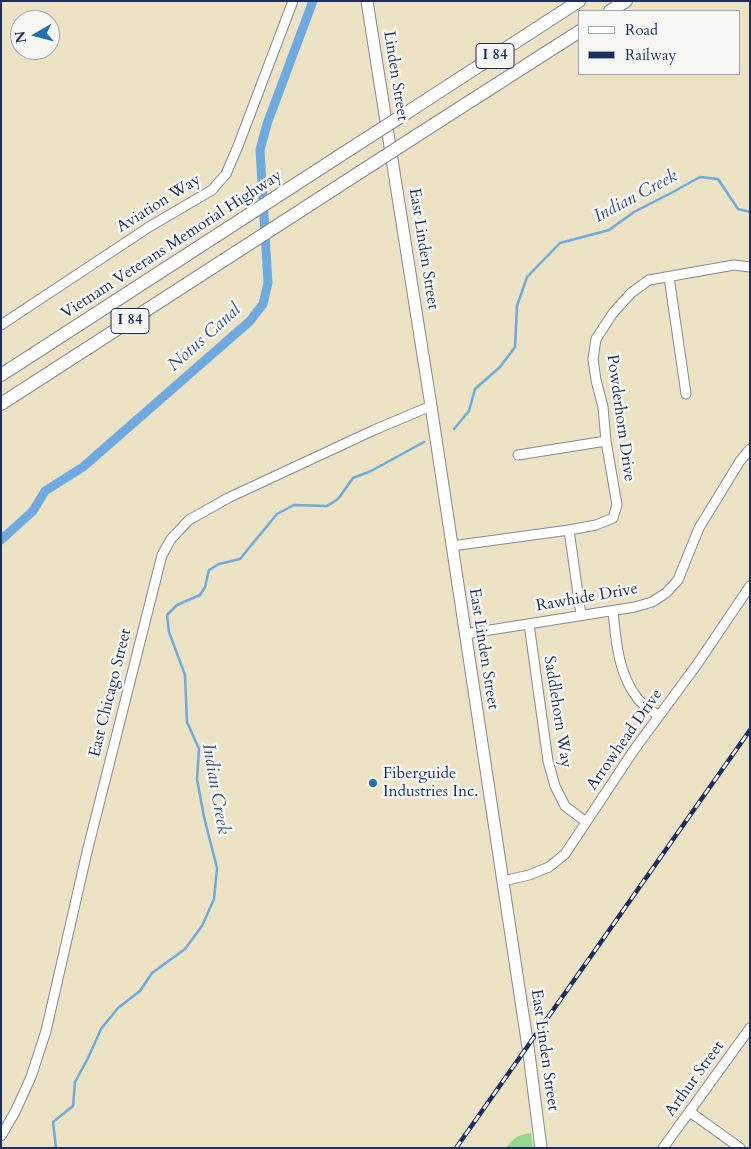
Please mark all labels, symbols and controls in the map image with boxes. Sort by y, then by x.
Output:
north arrow [10,10,60,60]
legend [578,10,741,75]
text: Road [625,20,658,40]
text: N [10,30,31,44]
street label: Linden Street [378,30,412,122]
road number: I 84 [476,44,514,68]
text: Railway [625,45,676,65]
street label: Vietnam Veterans Memorial Highway [58,166,286,324]
water label: Indian Creek [590,166,682,228]
street label: Aviation Way [113,171,205,237]
street label: East Linden Street [404,187,442,311]
water label: Notus Canal [164,300,246,376]
road number: I 84 [111,308,149,334]
street label: Powderhorn Drive [602,353,638,483]
street label: Rawhide Drive [535,580,639,616]
street label: East Linden Street [464,587,502,711]
street label: East Chicago Street [86,627,136,759]
street label: Saddlehorn Way [539,655,575,769]
street label: Arrowhead Drive [583,686,667,794]
water label: Indian Creek [196,742,234,836]
place label: Fiberguide Industries Inc. [383,764,478,802]
marker: Fiberguide Industries Inc. [367,777,379,789]
street label: East Linden Street [526,988,562,1112]
street label: Arthur Street [661,1038,729,1120]

